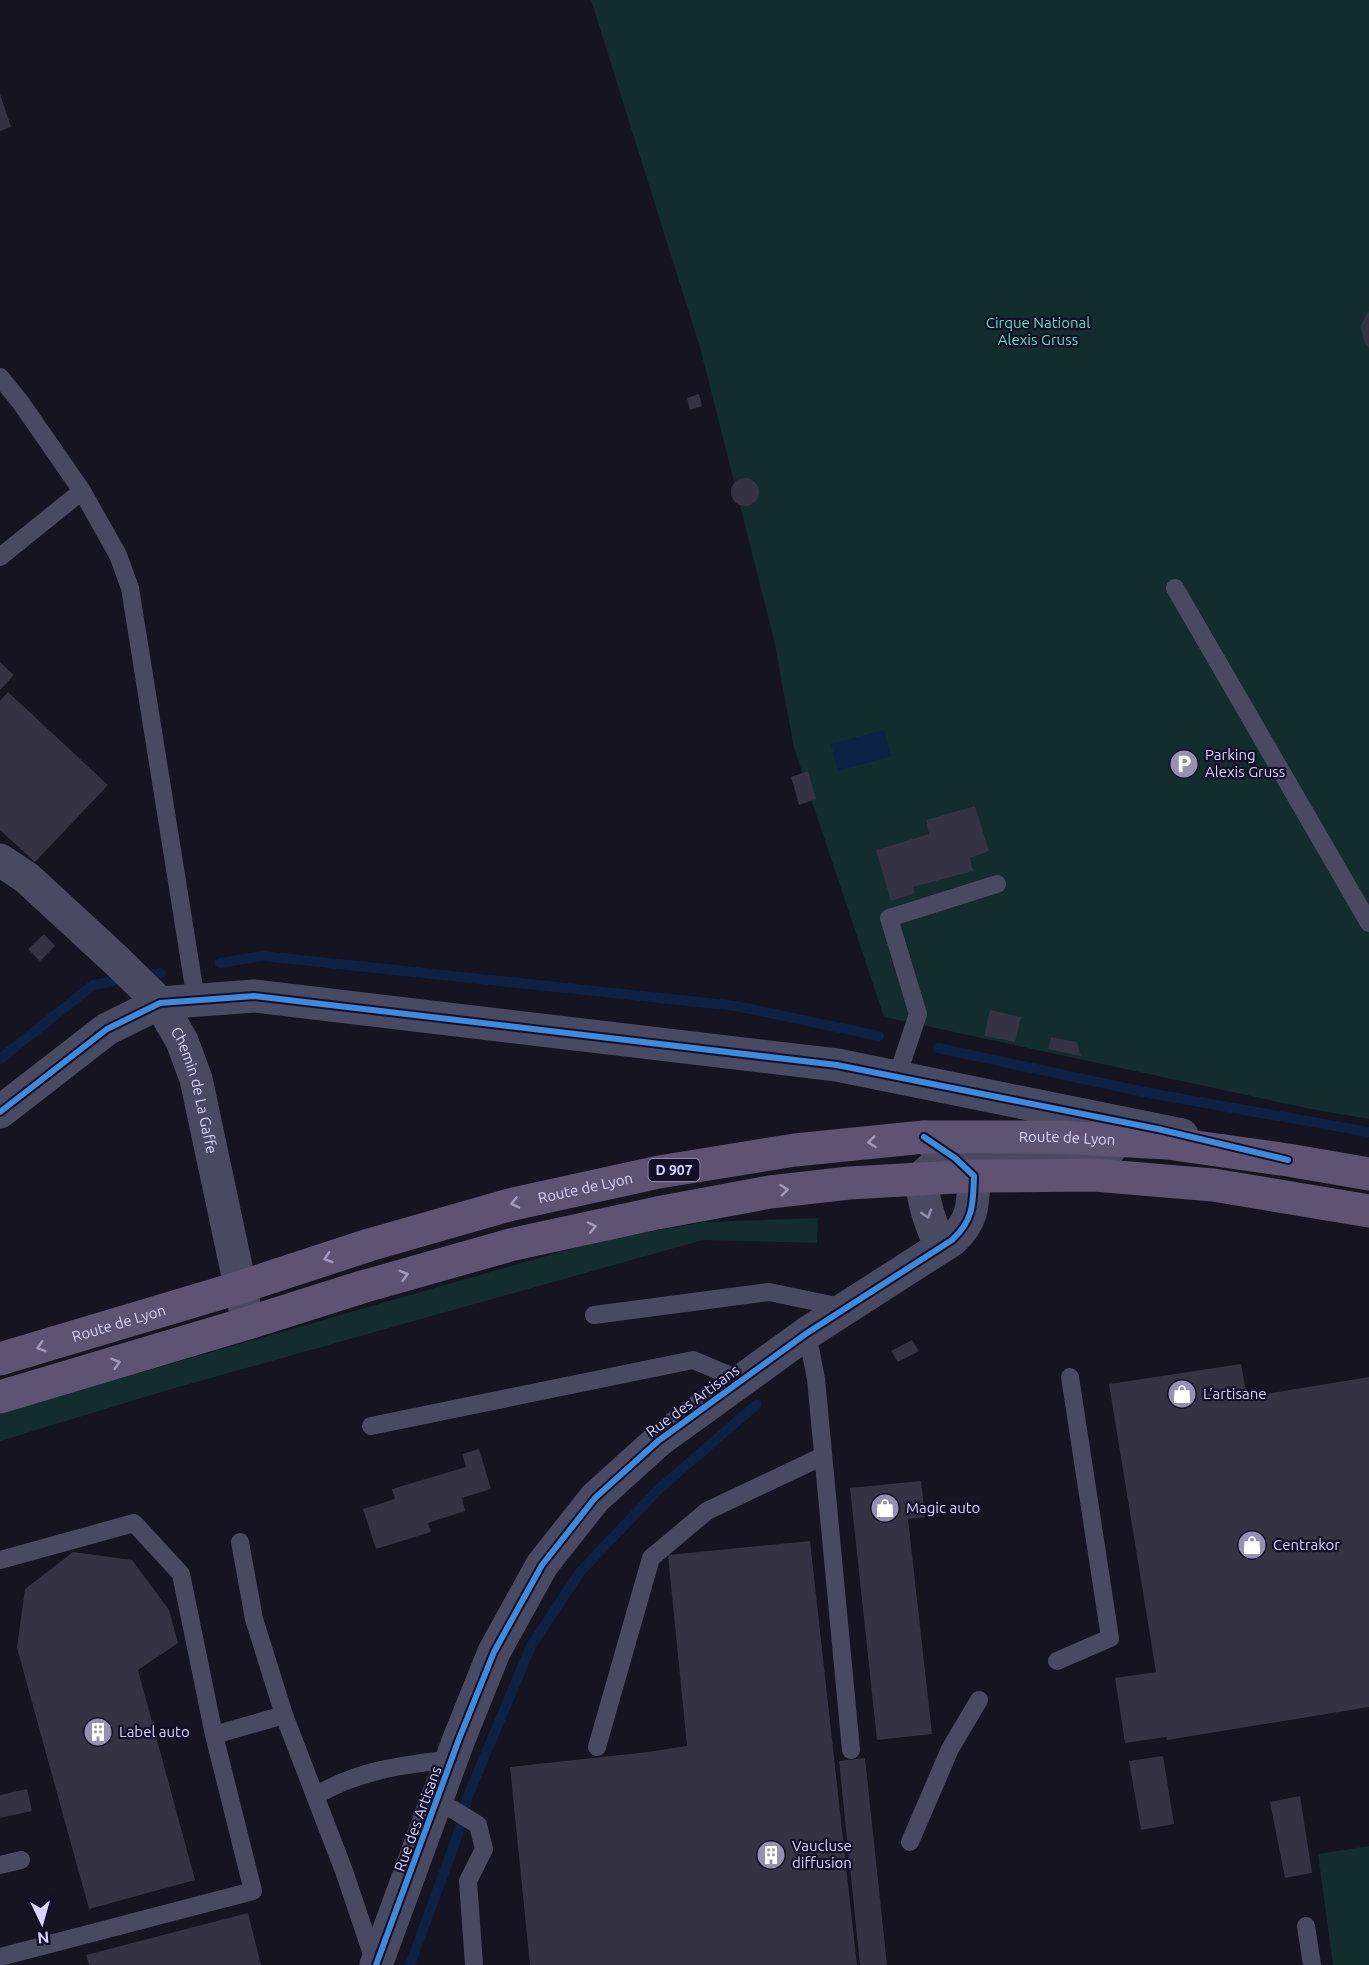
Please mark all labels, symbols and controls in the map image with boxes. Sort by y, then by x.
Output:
park label: Cirque National Alexis Gruss [986,314,1090,348]
place label: Parking Alexis Gruss [1205,746,1285,780]
parking icon: Parking Alexis Gruss [1168,748,1200,780]
street label: Chemin de La Gaffe [168,1024,221,1155]
street label: Route de Lyon [1019,1128,1116,1148]
one-way arrow [868,1135,877,1148]
road number: D 907 [648,1159,700,1181]
street label: Route de Lyon [536,1169,634,1206]
one-way arrow [779,1184,788,1197]
one-way arrow [510,1196,520,1209]
one-way arrow [920,1208,932,1219]
one-way arrow [587,1221,597,1234]
one-way arrow [323,1251,334,1264]
one-way arrow [398,1270,408,1282]
street label: Route de Lyon [70,1301,167,1345]
one-way arrow [36,1340,47,1352]
one-way arrow [111,1358,121,1370]
street label: Rue des Artisans [643,1361,743,1440]
shop icon: L’artisane [1166,1378,1198,1410]
place label: L’artisane [1203,1385,1267,1402]
shop icon: Magic auto [869,1492,901,1524]
place label: Magic auto [906,1499,980,1516]
shop icon: Centrakor [1236,1529,1268,1561]
place label: Centrakor [1273,1536,1340,1553]
building icon: Label auto [82,1716,114,1748]
place label: Label auto [119,1723,190,1740]
street label: Rue des Artisans [391,1764,444,1874]
place label: Vaucluse diffusion [792,1837,852,1871]
building icon: Vaucluse diffusion [755,1839,787,1871]
north arrow [12,1893,72,1953]
text: N [37,1928,50,1947]

